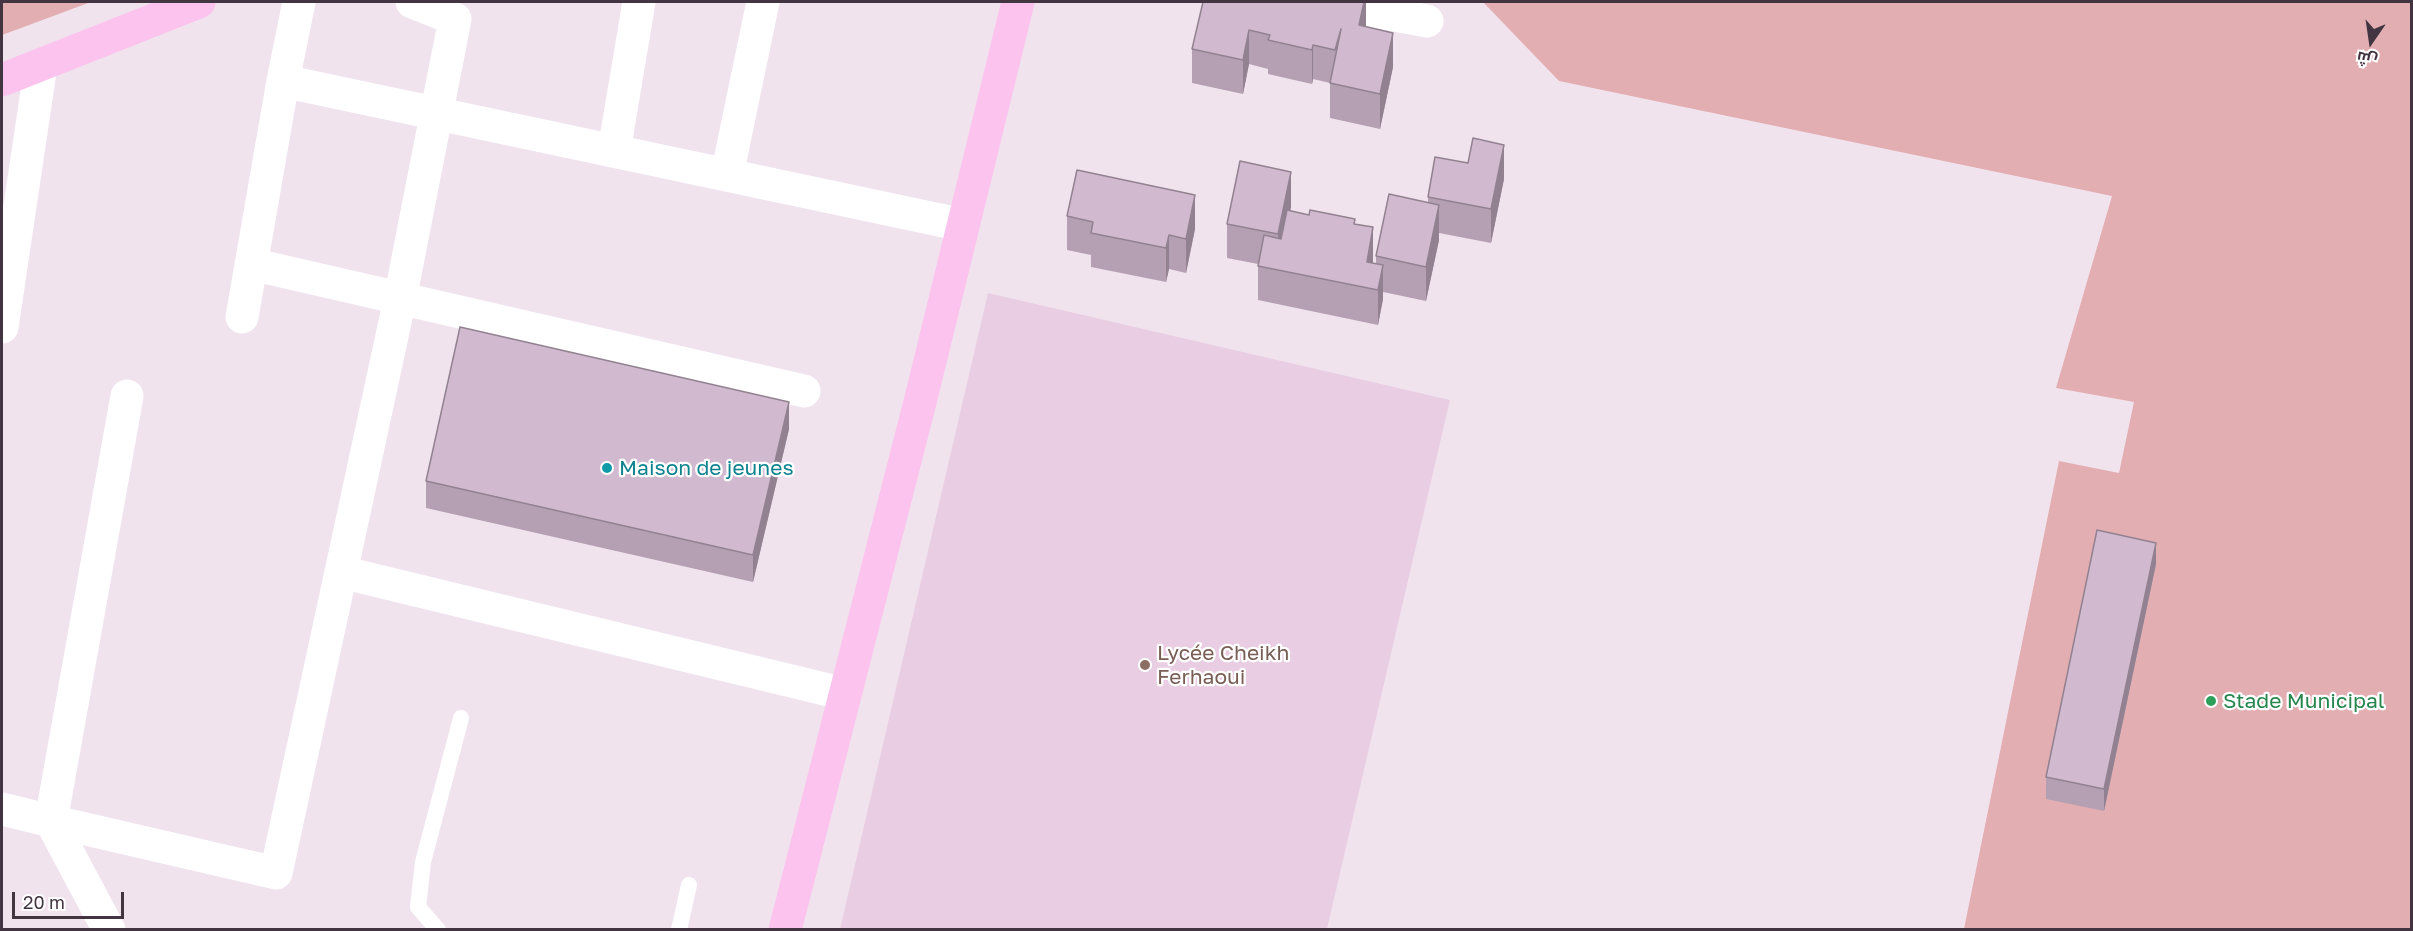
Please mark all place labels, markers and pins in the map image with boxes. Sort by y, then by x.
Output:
place label: Maison de jeunes [619,455,794,481]
marker: Maison de jeunes [600,461,614,475]
place label: Lycée Cheikh Ferhaoui [1157,640,1289,690]
marker: Lycée Cheikh Ferhaoui [1138,658,1152,672]
place label: Stade Municipal [2223,688,2385,714]
marker: Stade Municipal [2204,694,2218,708]

